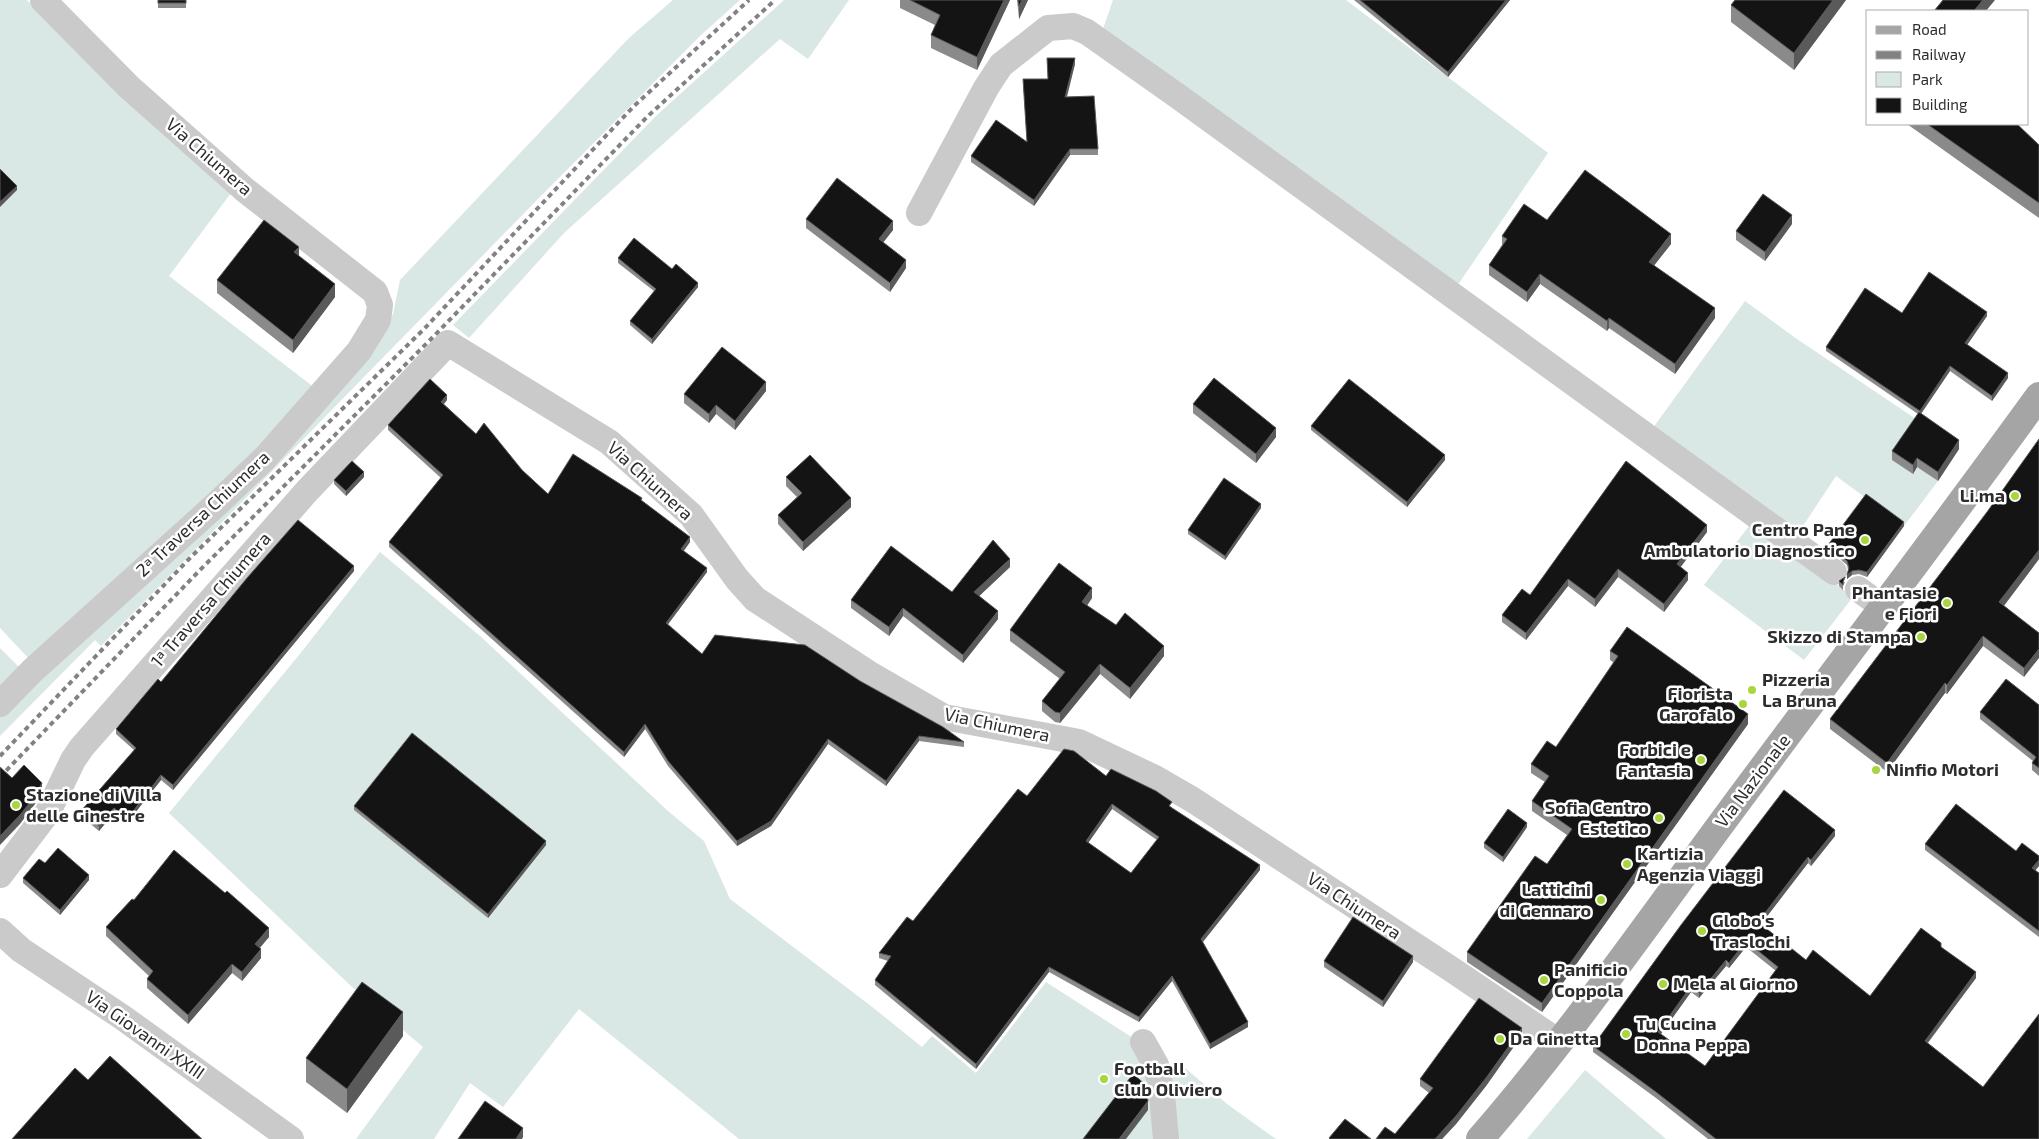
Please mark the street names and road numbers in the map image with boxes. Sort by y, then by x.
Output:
street label: Via Chiumera [162,113,257,200]
street label: Via Chiumera [603,436,698,524]
street label: 2ª Traversa Chiumera [131,446,274,581]
street label: 1ª Traversa Chiumera [146,527,275,671]
street label: Via Chiumera [942,702,1052,746]
street label: Via Nazionale [1710,729,1794,831]
street label: Via Chiumera [1304,867,1406,944]
street label: Via Giovanni XXIII [82,985,209,1083]

